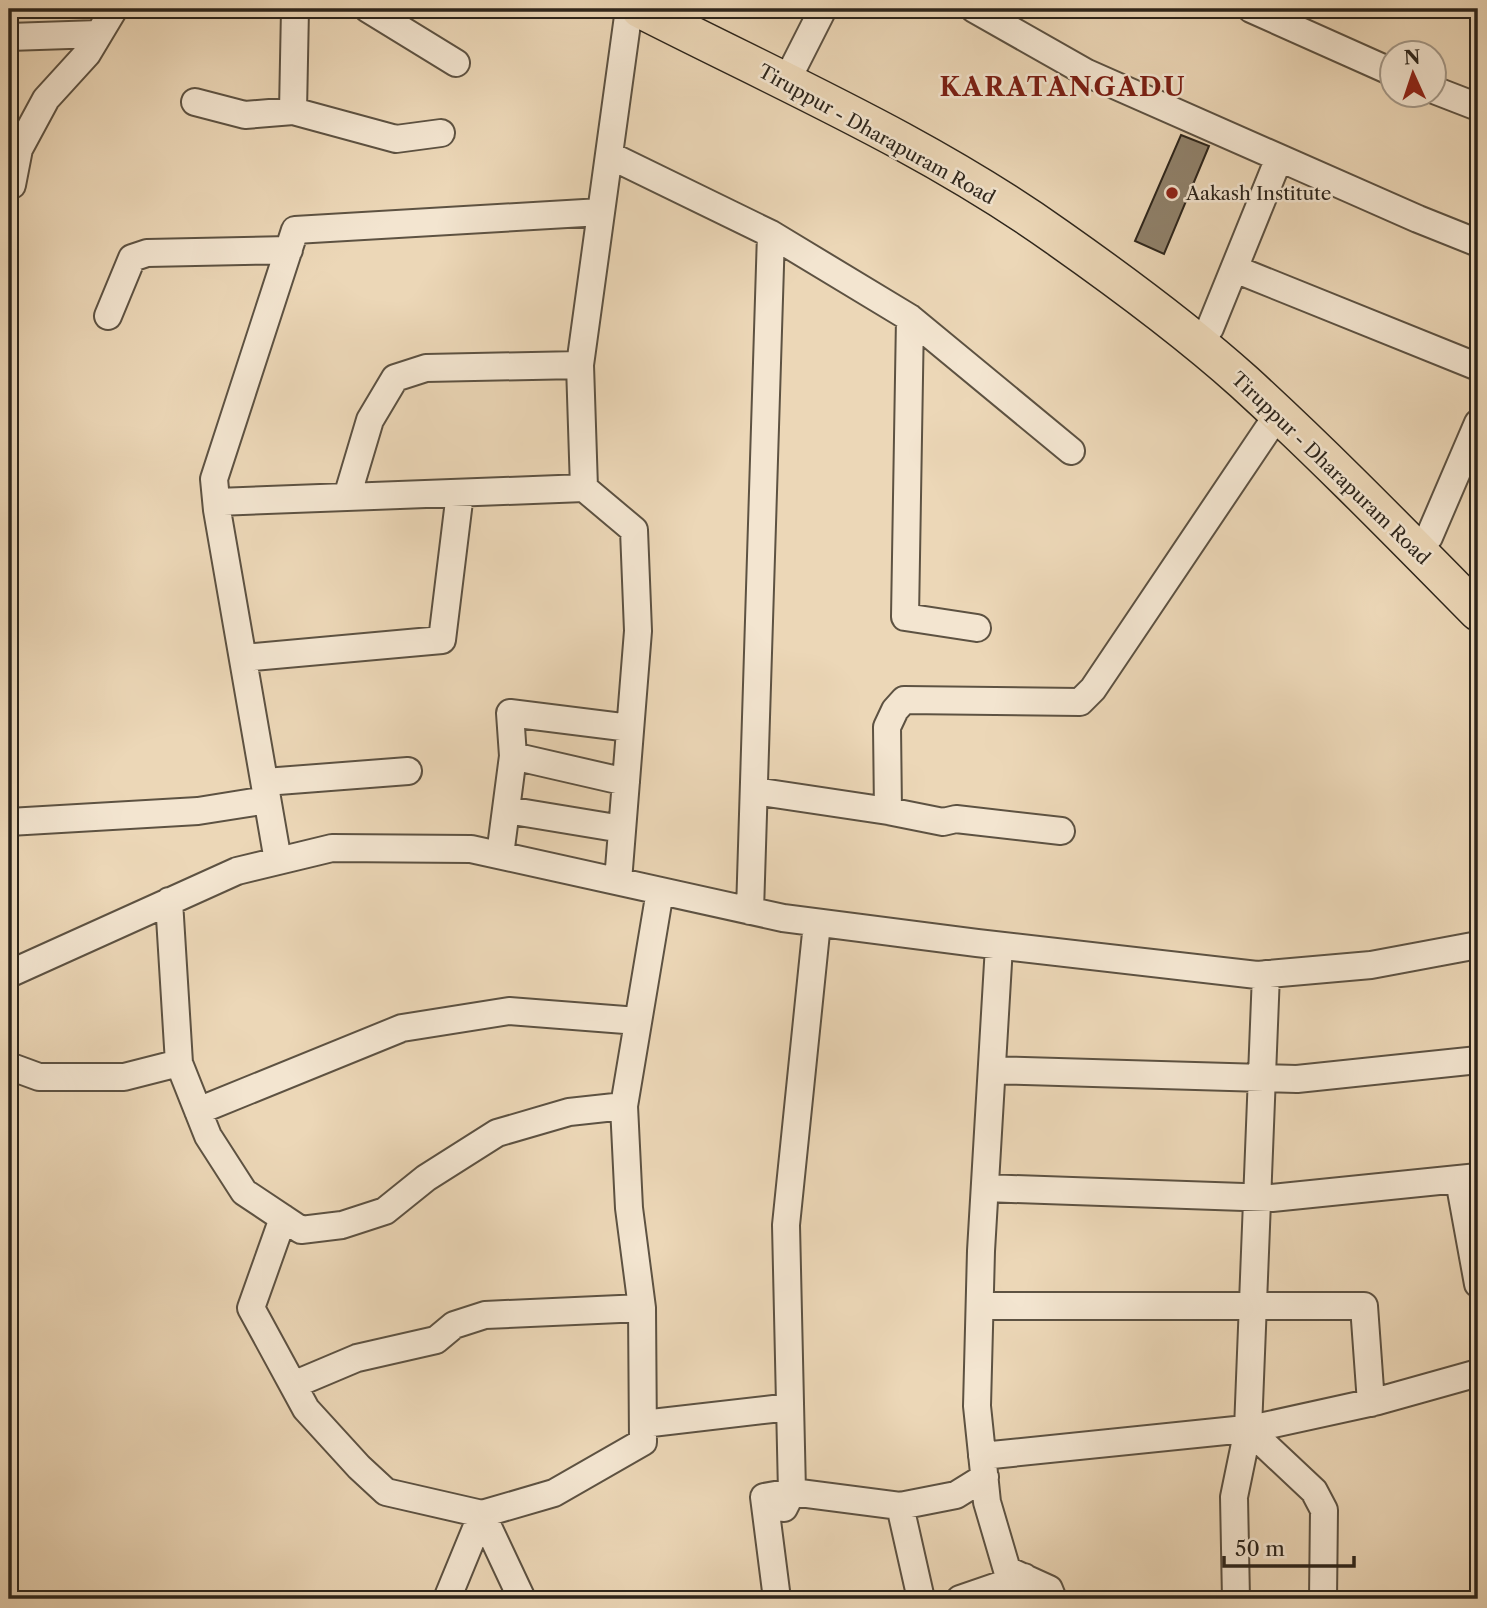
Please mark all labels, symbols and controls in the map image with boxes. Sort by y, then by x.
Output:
north arrow [1378,38,1448,108]
text: N [1403,46,1421,69]
street label: Tiruppur - Dharapuram Road [754,60,1000,209]
district label: KARATANGADU [939,71,1187,103]
place label: Aakash Institute [1185,182,1331,205]
marker: Aakash Institute [1164,185,1180,201]
street label: Tiruppur - Dharapuram Road [1227,367,1435,570]
scale bar [1224,1524,1354,1568]
text: 50 m [1235,1536,1285,1561]

